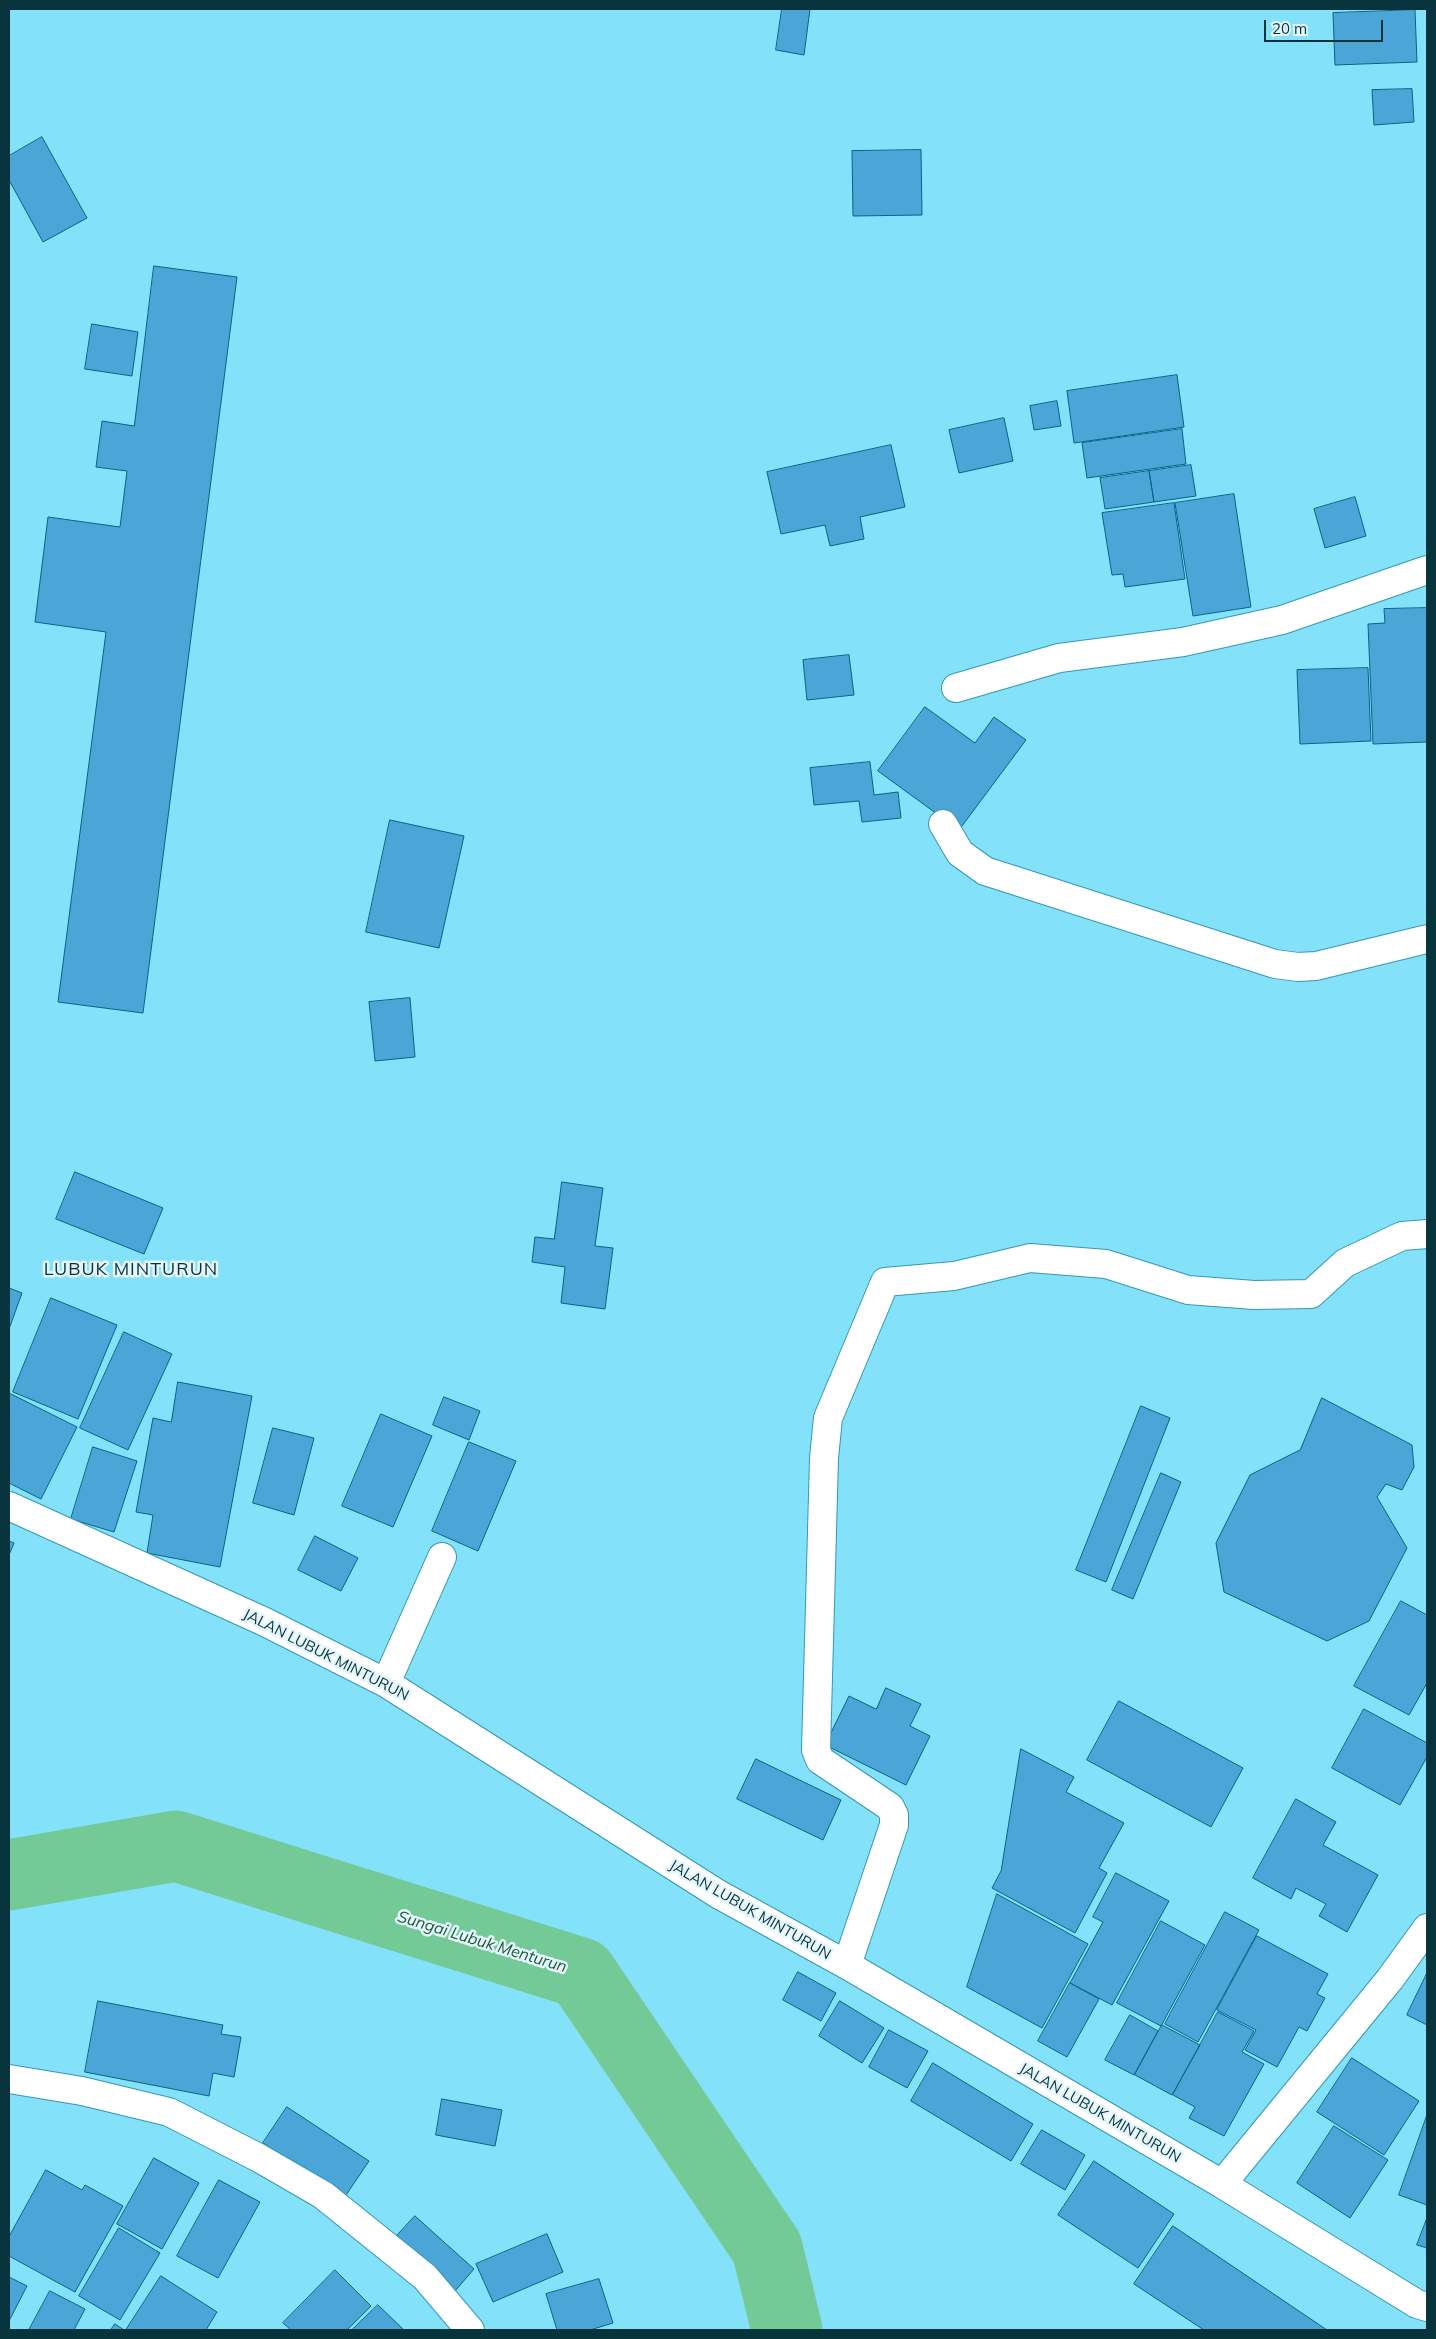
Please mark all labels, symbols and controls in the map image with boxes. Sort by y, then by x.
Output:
scale bar [1266,10,1385,42]
text: 20 m [1272,19,1307,38]
district label: LUBUK MINTURUN [42,1259,220,1281]
street label: JALAN LUBUK MINTURUN [240,1605,412,1705]
street label: JALAN LUBUK MINTURUN [666,1856,834,1964]
water label: Sungai Lubuk Menturun [395,1907,569,1977]
street label: JALAN LUBUK MINTURUN [1016,2059,1184,2167]

